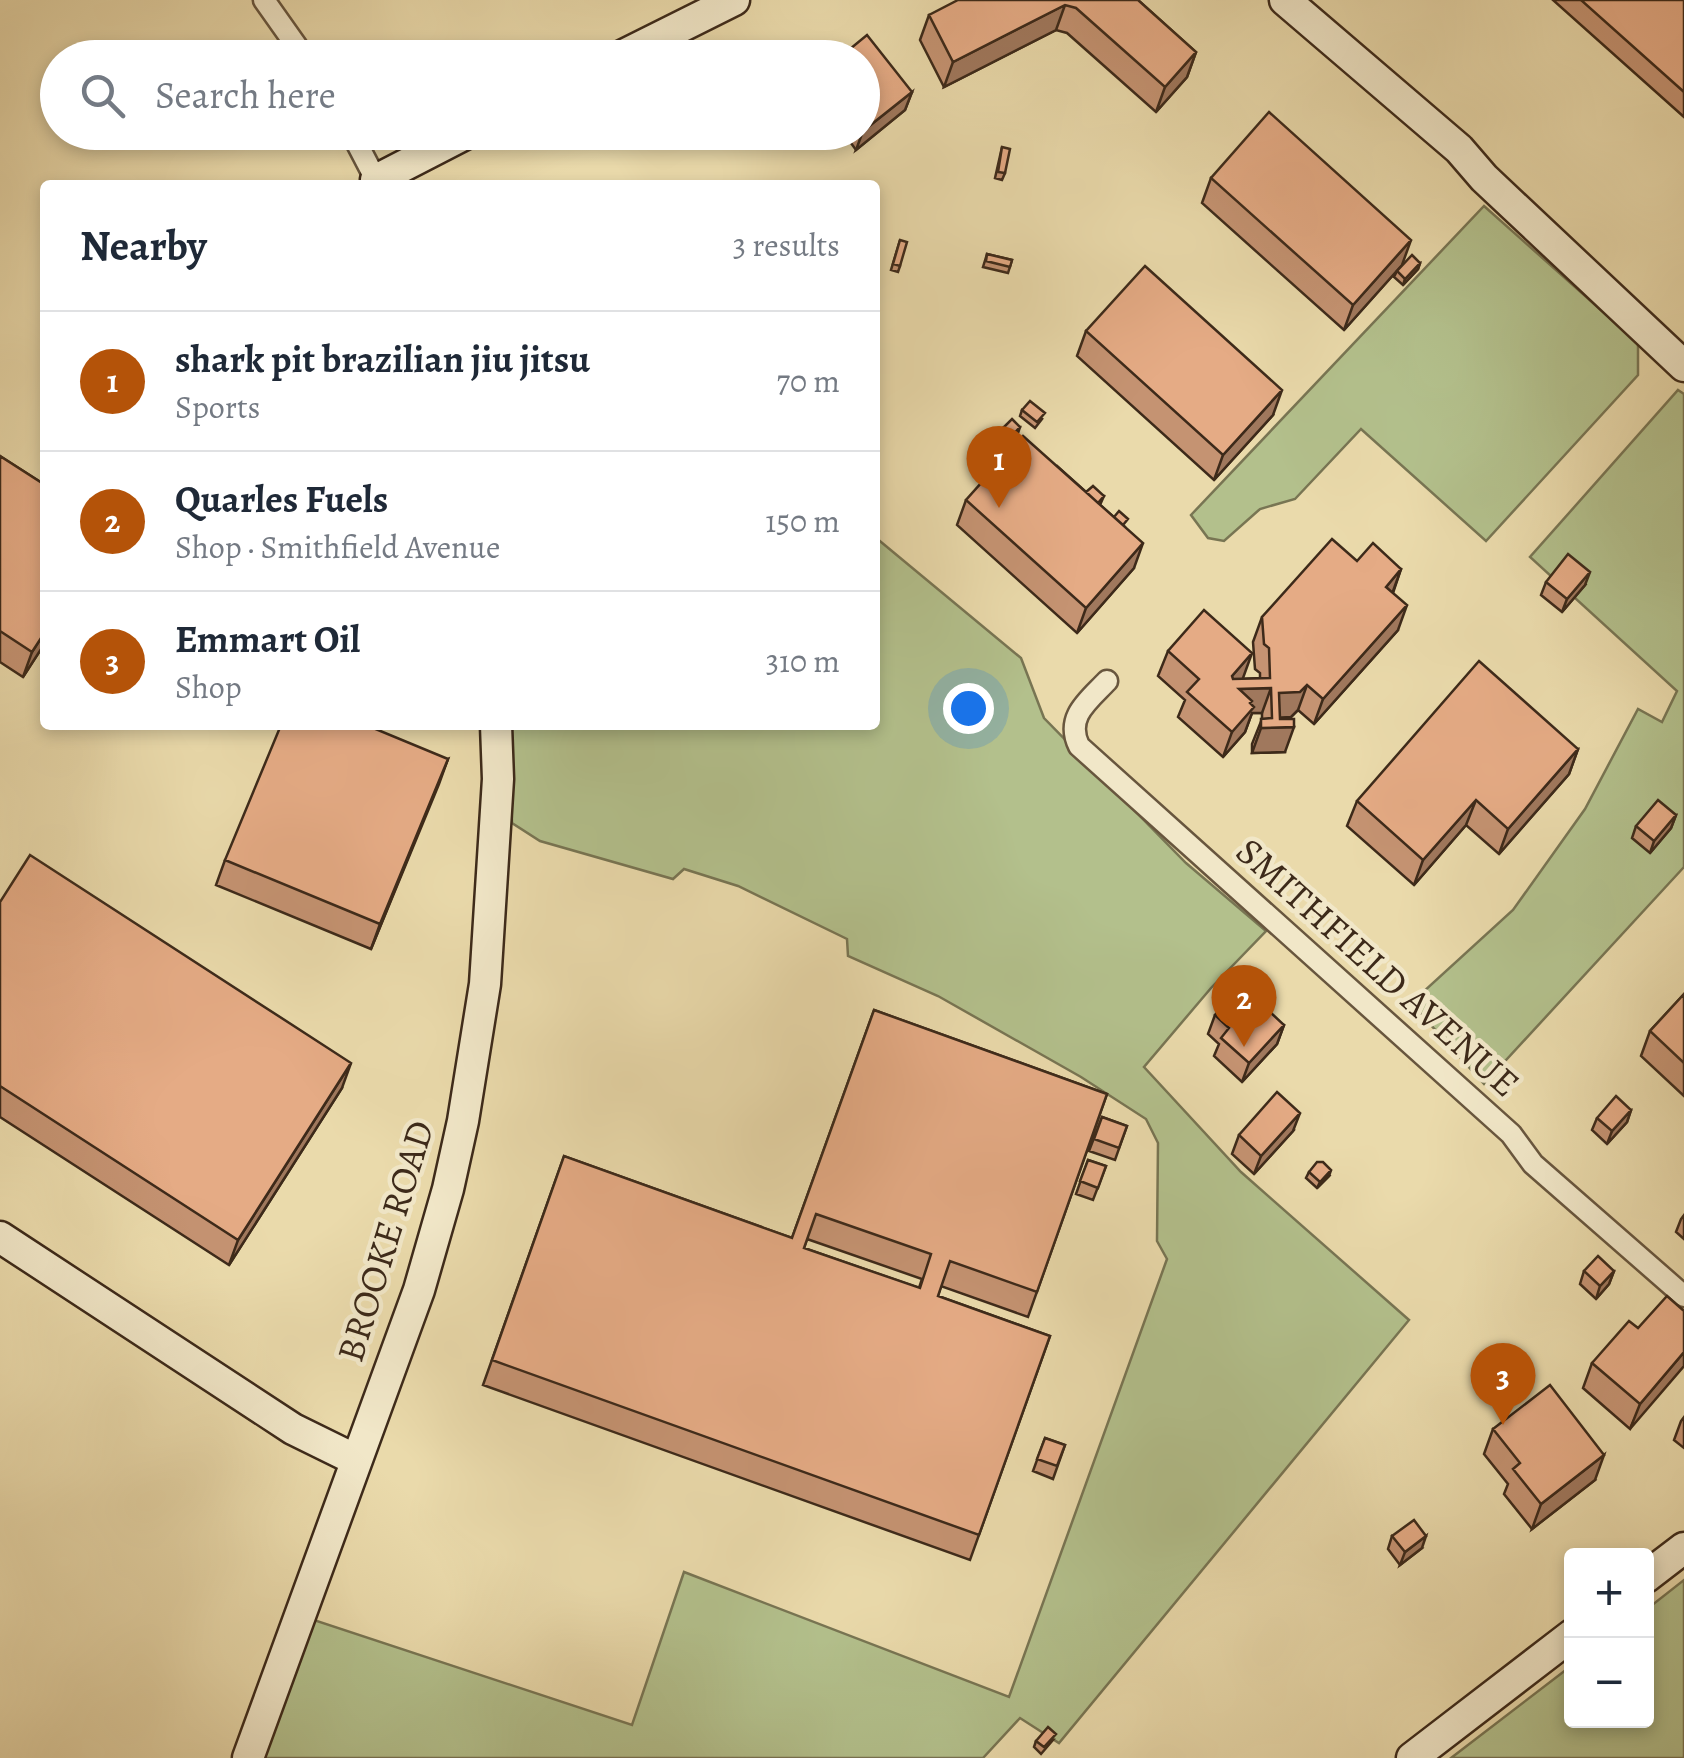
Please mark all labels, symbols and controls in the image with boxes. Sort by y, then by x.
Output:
search box [40,40,880,150]
icon: search [75,68,130,123]
text: Search here [155,69,336,121]
text: Nearby [80,217,207,274]
text: 3 results [733,223,840,267]
text: shark pit brazilian jiu jitsu [175,333,590,385]
text: 1 [107,359,118,403]
text: 70 m [777,359,840,403]
text: Sports [175,385,260,429]
pin: 1 [966,426,1032,508]
text: Quarles Fuels [175,473,388,525]
text: 2 [105,499,120,543]
text: 150 m [765,499,840,543]
text: Shop · Smithfield Avenue [175,525,500,569]
text: Emmart Oil [175,613,360,665]
text: 3 [106,639,119,683]
text: 310 m [766,639,840,683]
text: Shop [175,665,242,709]
your location [943,683,994,734]
street label: SMITHFIELD AVENUE [1225,826,1531,1108]
pin: 2 [1212,964,1276,1047]
street label: BROOKE ROAD [324,1114,446,1368]
pin: 3 [1470,1342,1536,1425]
map controls [1564,1548,1654,1728]
button: + [1564,1548,1654,1638]
button: − [1564,1638,1654,1728]

